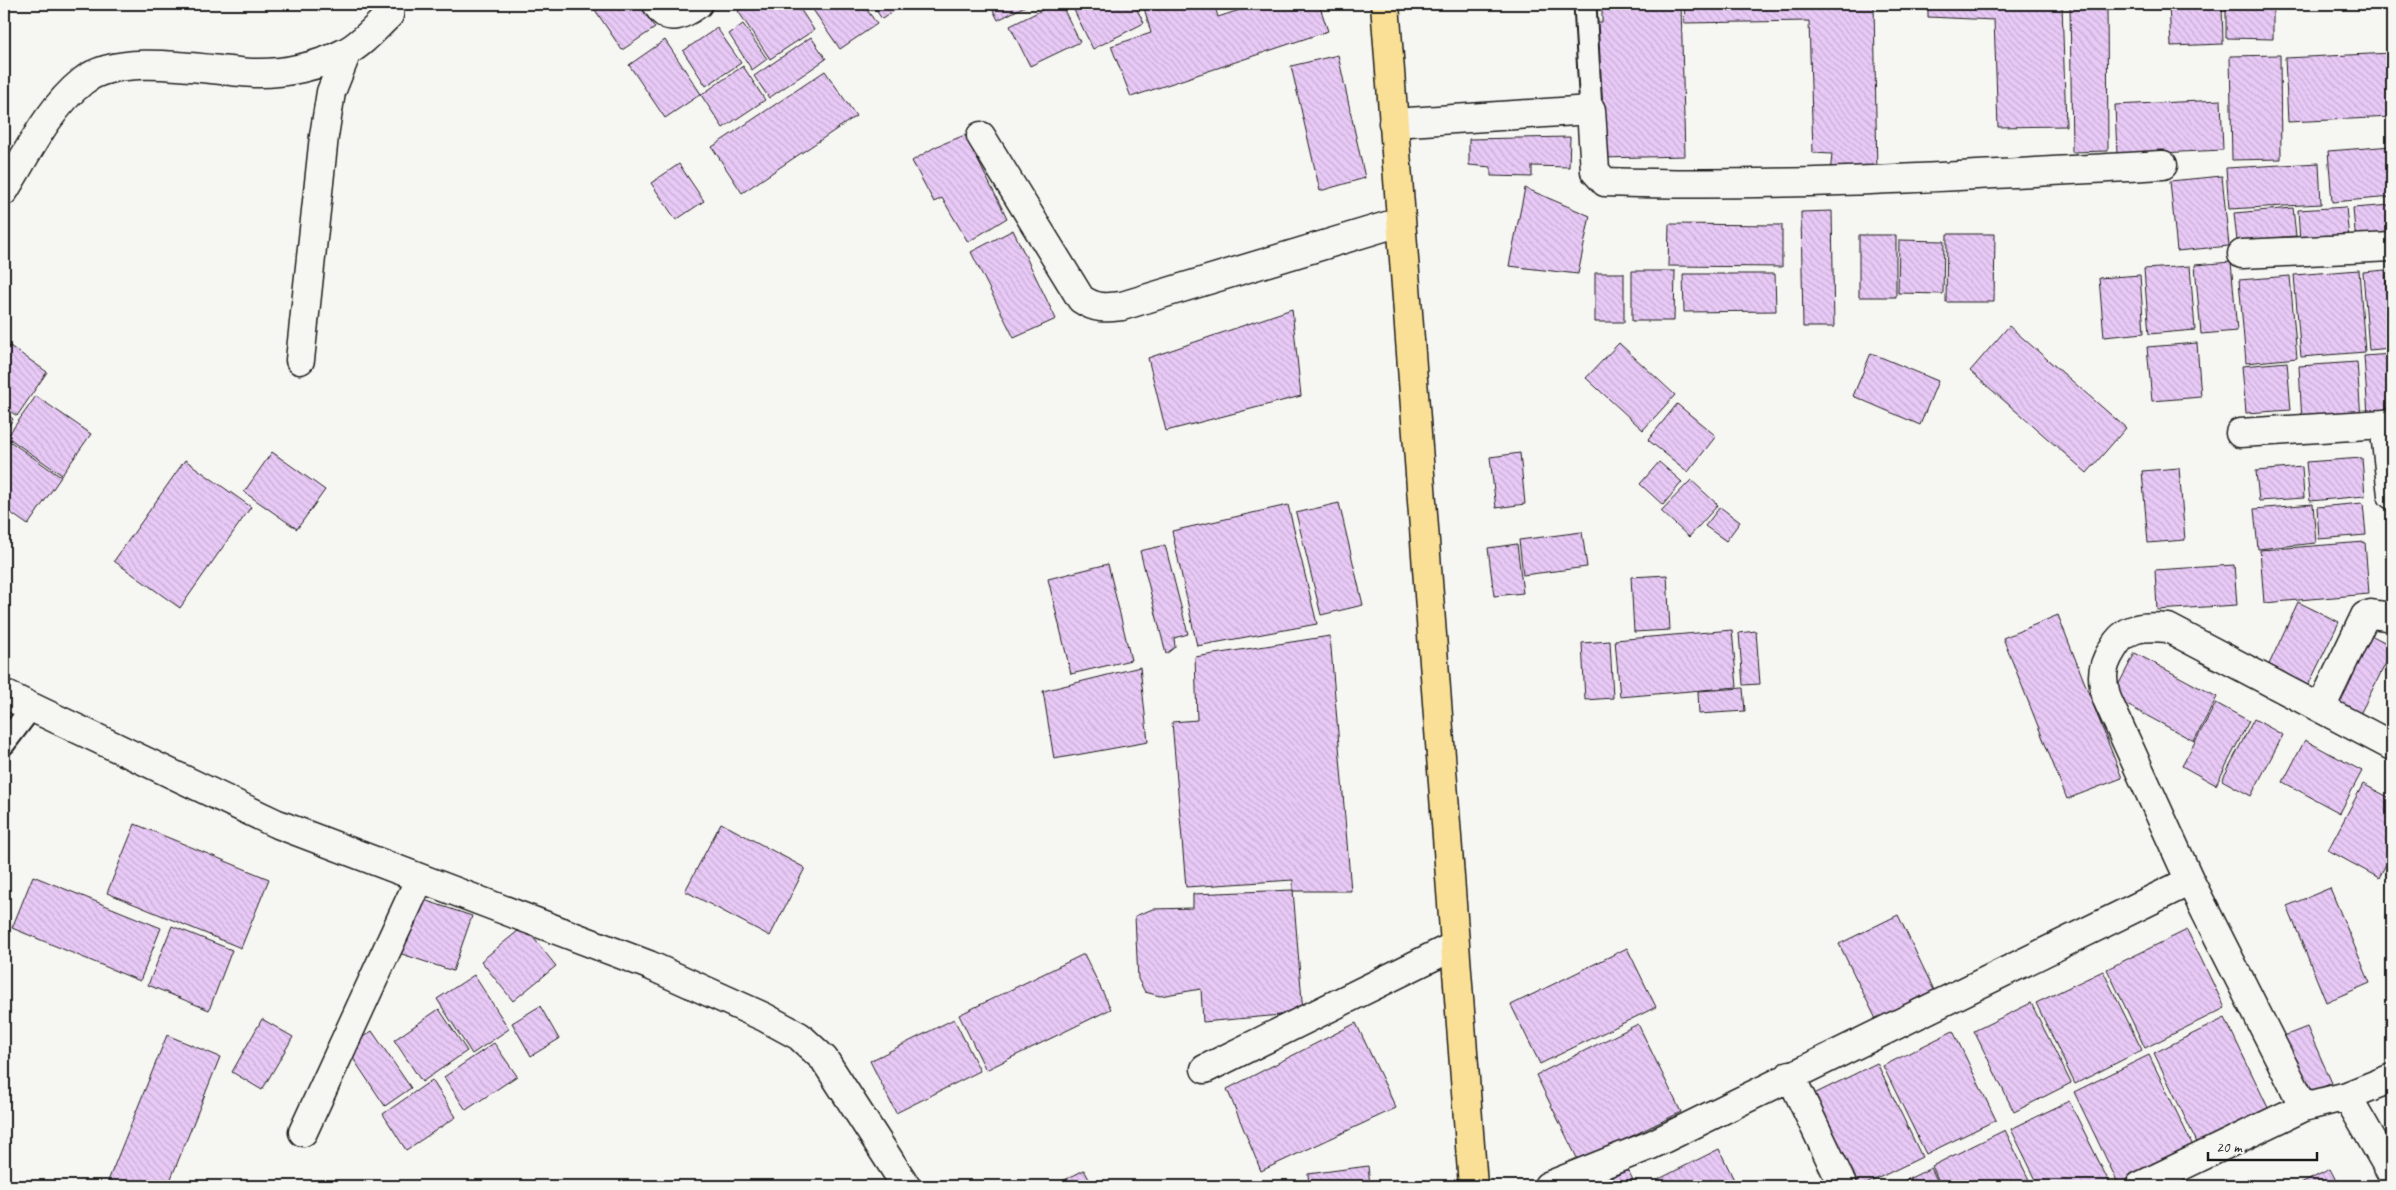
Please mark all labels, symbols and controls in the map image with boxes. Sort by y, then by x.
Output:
scale bar [2208,1130,2317,1162]
text: 20 m [2216,1138,2243,1157]

